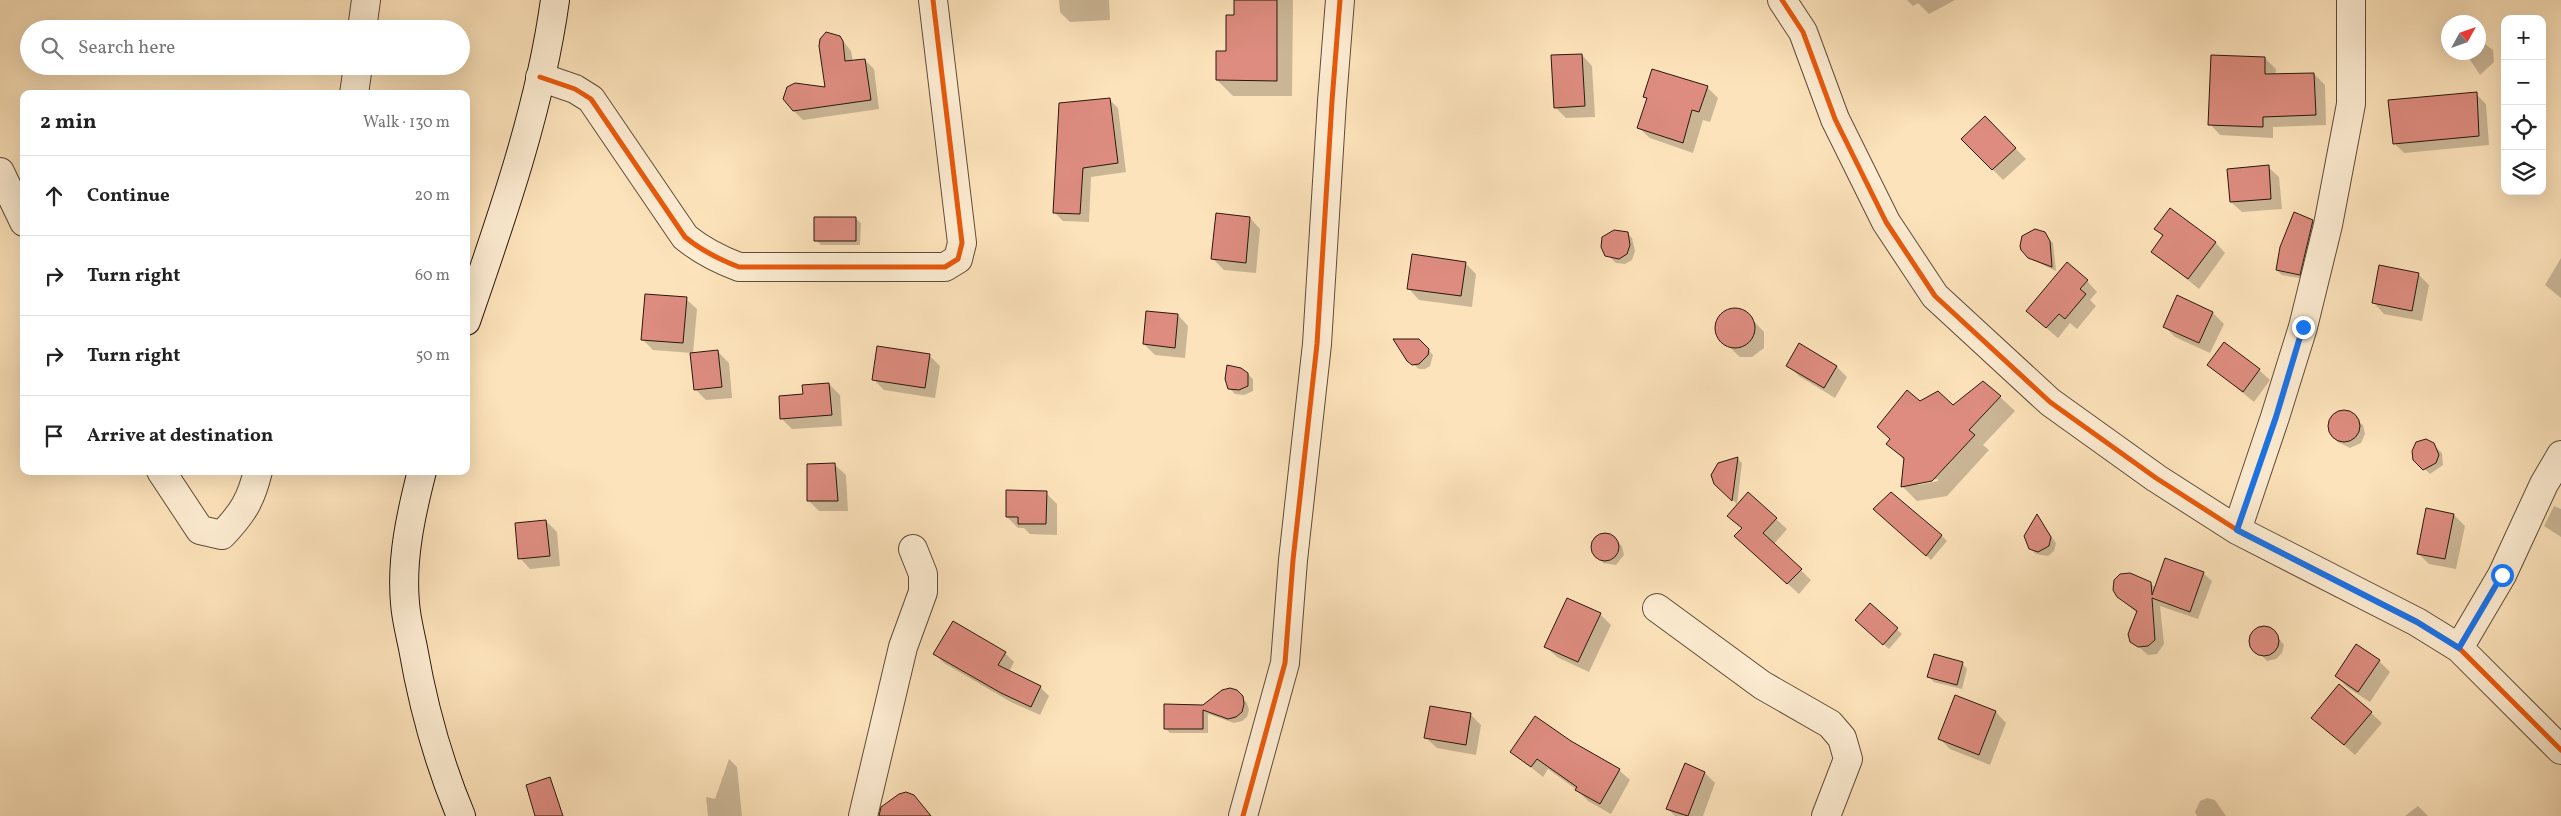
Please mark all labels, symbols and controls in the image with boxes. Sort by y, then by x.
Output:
north arrow [2441,15,2486,60]
map controls [2501,15,2546,195]
button: + [2501,15,2546,60]
search box [20,20,470,75]
icon: search [38,34,66,62]
text: Search here [78,35,175,61]
button: − [2501,60,2546,105]
button: locate [2501,105,2546,150]
text: 2 min [40,108,97,137]
text: Walk · 130 m [363,112,450,134]
button: layers [2501,150,2546,195]
icon: ahead [40,182,68,210]
text: Continue [87,183,170,209]
text: 20 m [415,185,450,207]
icon: right [40,262,68,290]
text: Turn right [87,263,180,289]
text: 60 m [415,265,450,287]
route end [2292,316,2315,339]
icon: right [40,342,68,370]
text: Turn right [87,343,180,369]
text: 50 m [416,345,450,367]
icon: arrive [40,422,68,450]
text: Arrive at destination [87,423,273,449]
route start [2491,564,2514,587]

